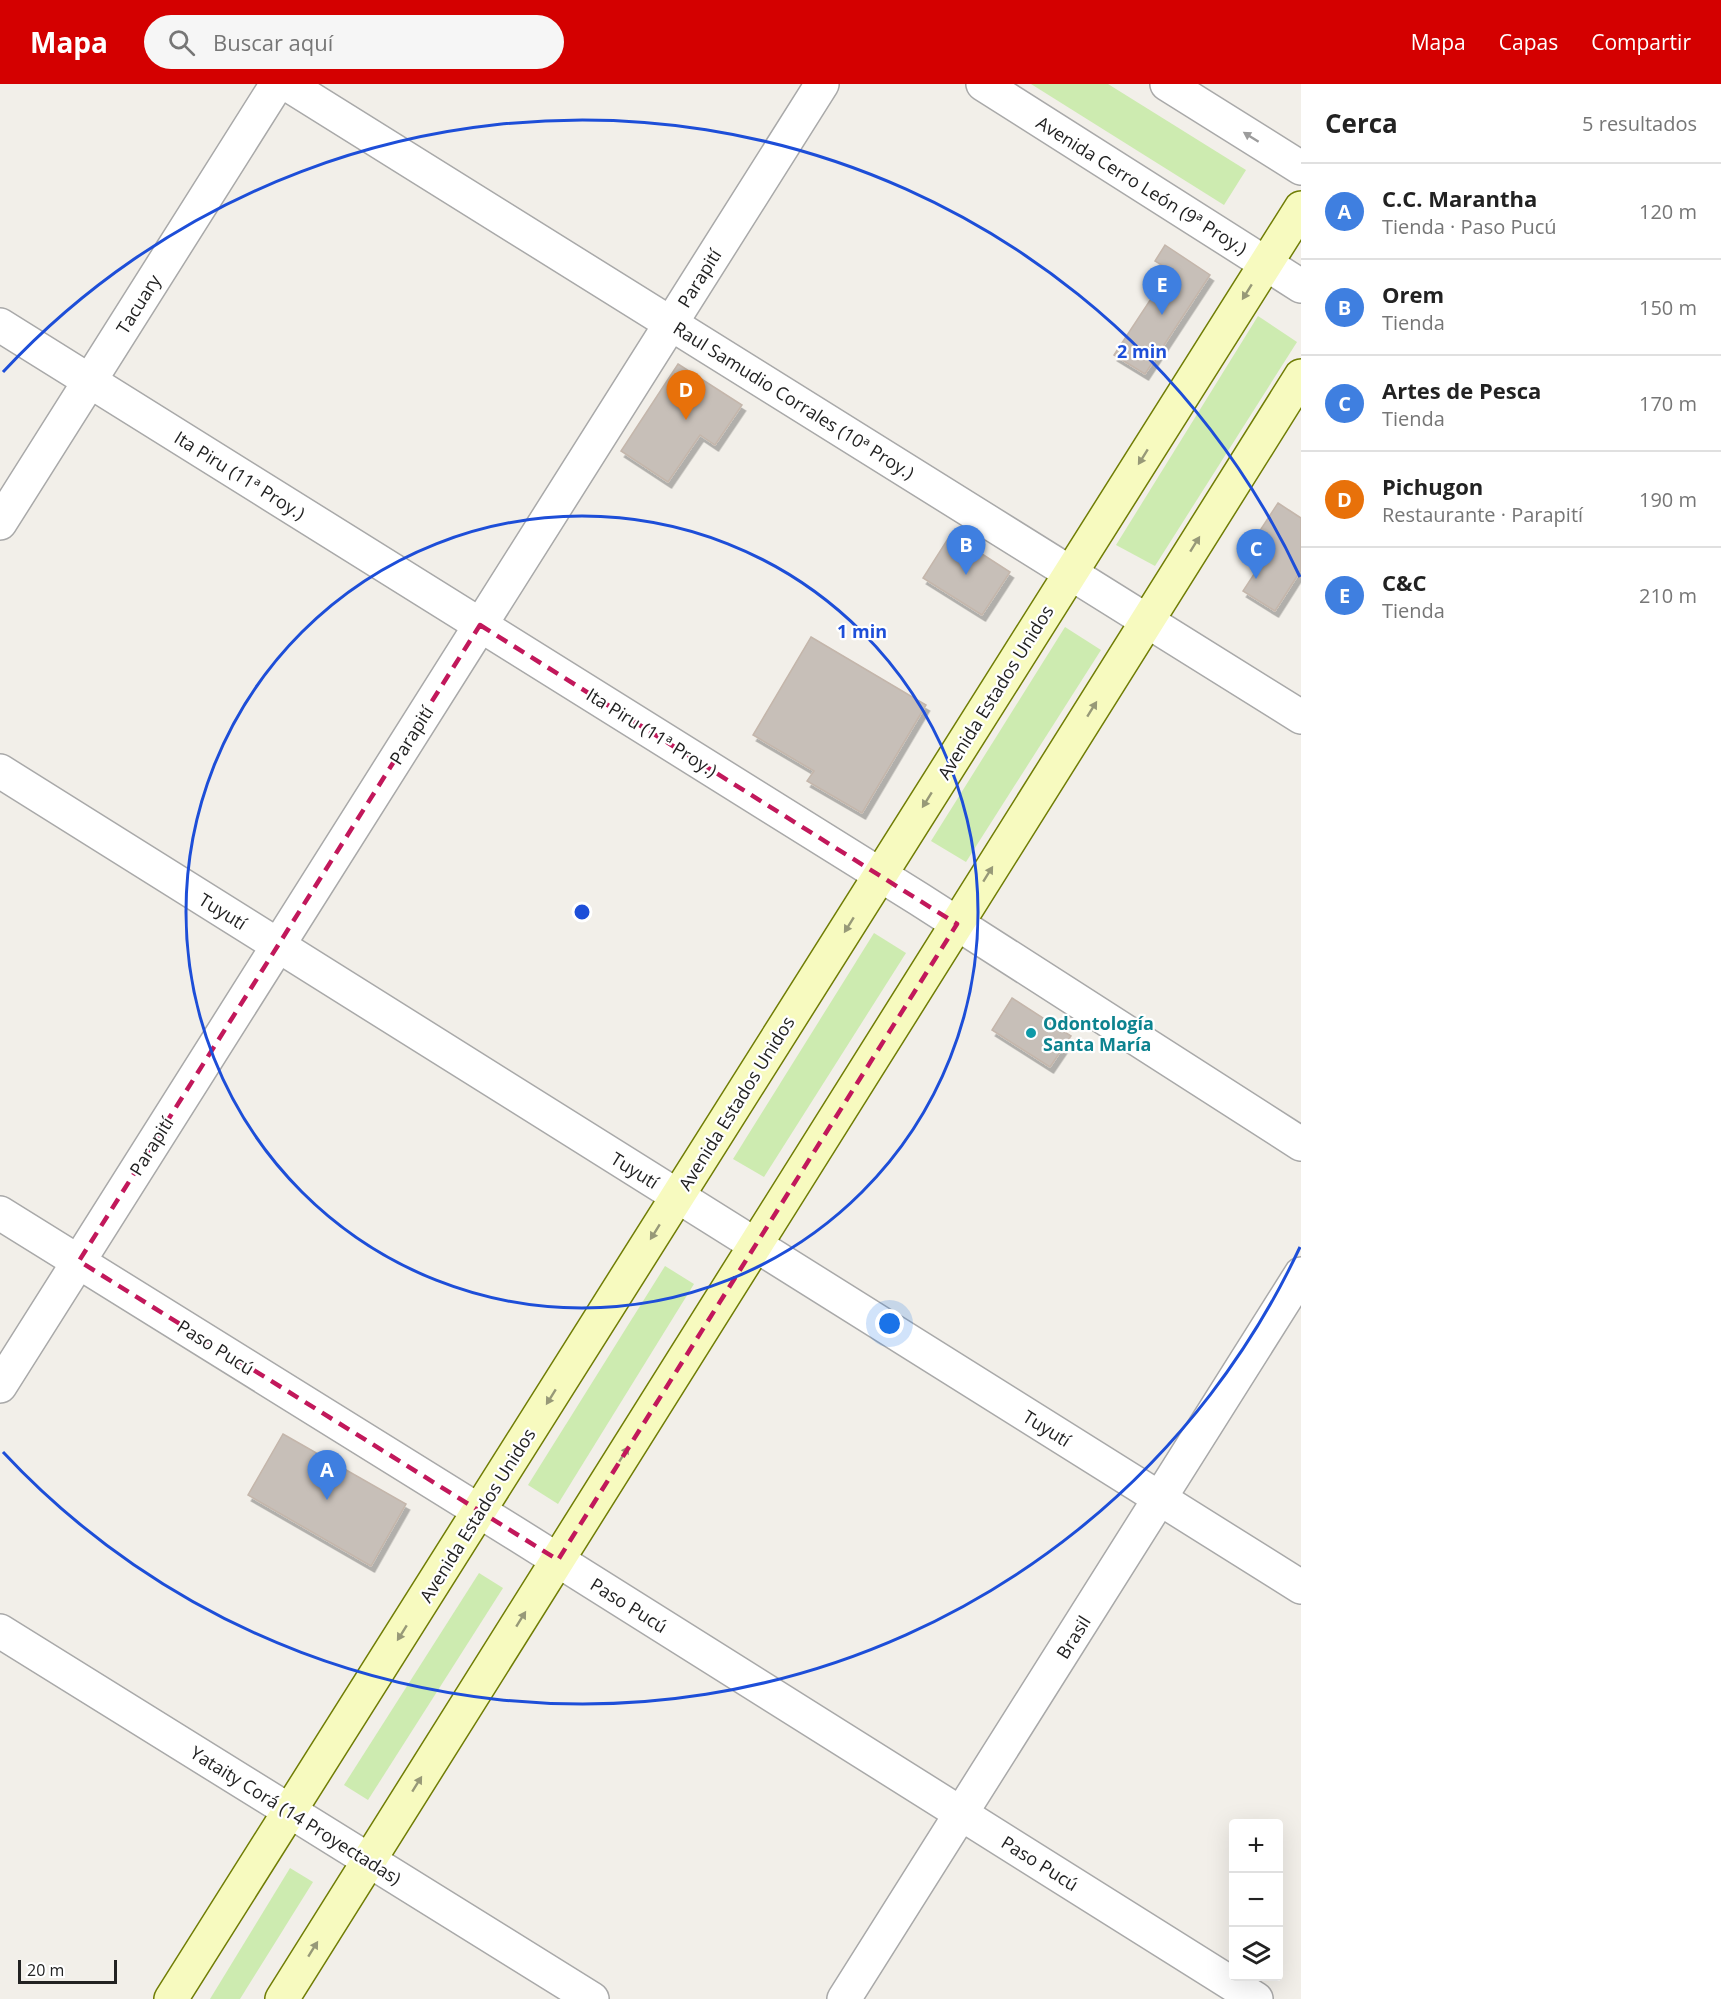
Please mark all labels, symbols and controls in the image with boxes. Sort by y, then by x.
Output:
search box [144,15,564,69]
text: Mapa [30,23,108,61]
icon: search [165,26,198,59]
text: Buscar aquí [213,27,333,57]
text: Mapa [1411,28,1466,56]
text: Capas [1499,28,1558,56]
text: Compartir [1591,28,1691,56]
text: Cerca [1325,105,1398,141]
street label: Avenida Cerro León (9ª Proy.) [1032,110,1252,260]
text: 5 resultados [1582,110,1697,137]
one-way arrow [1243,131,1259,142]
text: C.C. Marantha [1382,183,1537,213]
text: A [1338,198,1351,225]
text: 120 m [1639,198,1697,225]
text: Tienda · Paso Pucú [1382,213,1557,240]
street label: Parapití [672,244,727,312]
pin: E [1142,266,1182,315]
street label: Tacuary [110,269,166,338]
text: Orem [1382,279,1444,309]
one-way arrow [1242,284,1253,300]
text: B [1338,294,1351,321]
text: 150 m [1639,294,1697,321]
text: Tienda [1382,309,1445,336]
street label: Raul Samudio Corrales (10ª Proy.) [669,316,919,484]
text: 2 min [1117,339,1167,363]
pin: D [666,370,706,420]
text: Artes de Pesca [1382,375,1541,405]
text: C [1338,390,1351,417]
text: 170 m [1639,390,1697,417]
text: Tienda [1382,405,1445,432]
street label: Ita Piru (11ª Proy.) [170,425,310,525]
one-way arrow [1138,449,1149,465]
text: Pichugon [1382,471,1483,501]
text: D [1337,486,1352,513]
text: 190 m [1639,486,1697,513]
text: Restaurante · Parapití [1382,501,1583,528]
pin: B [946,526,986,575]
pin: C [1236,530,1276,579]
one-way arrow [1190,536,1201,552]
text: C&C [1382,567,1427,597]
text: E [1339,582,1350,609]
text: 210 m [1639,582,1697,609]
text: Tienda [1382,597,1445,624]
street label: Avenida Estados Unidos [932,600,1058,784]
text: 1 min [837,619,887,643]
street label: Ita Piru (11ª Proy.) [582,682,722,782]
street label: Parapití [384,701,439,769]
one-way arrow [1086,701,1097,717]
one-way arrow [922,792,933,808]
one-way arrow [982,866,993,882]
street label: Tuyutí [195,887,252,935]
centre of rings [572,902,592,922]
one-way arrow [843,916,854,933]
street label: Avenida Estados Unidos [673,1011,799,1195]
place label: Odontología Santa María [1043,1011,1154,1056]
marker: Odontología Santa María [1024,1026,1038,1040]
street label: Parapití [124,1112,179,1180]
street label: Tuyutí [607,1146,664,1194]
one-way arrow [650,1224,661,1240]
your location [875,1309,904,1338]
street label: Paso Pucú [173,1314,259,1380]
one-way arrow [546,1389,557,1405]
street label: Tuyutí [1019,1404,1076,1452]
street label: Avenida Estados Unidos [414,1423,540,1607]
one-way arrow [619,1446,630,1462]
pin: A [308,1450,346,1500]
street label: Paso Pucú [586,1572,672,1638]
one-way arrow [515,1611,526,1627]
street label: Brasil [1050,1611,1096,1663]
one-way arrow [397,1625,408,1641]
street label: Yataity Corá (14 Proyectadas) [186,1740,406,1890]
one-way arrow [411,1776,422,1792]
map controls [1229,1819,1283,1981]
button: + [1229,1819,1283,1873]
street label: Paso Pucú [997,1830,1083,1896]
button: − [1229,1873,1283,1927]
button: layers [1229,1927,1283,1981]
one-way arrow [308,1941,319,1958]
scale bar [18,1957,117,1984]
text: 20 m [27,1959,64,1981]

